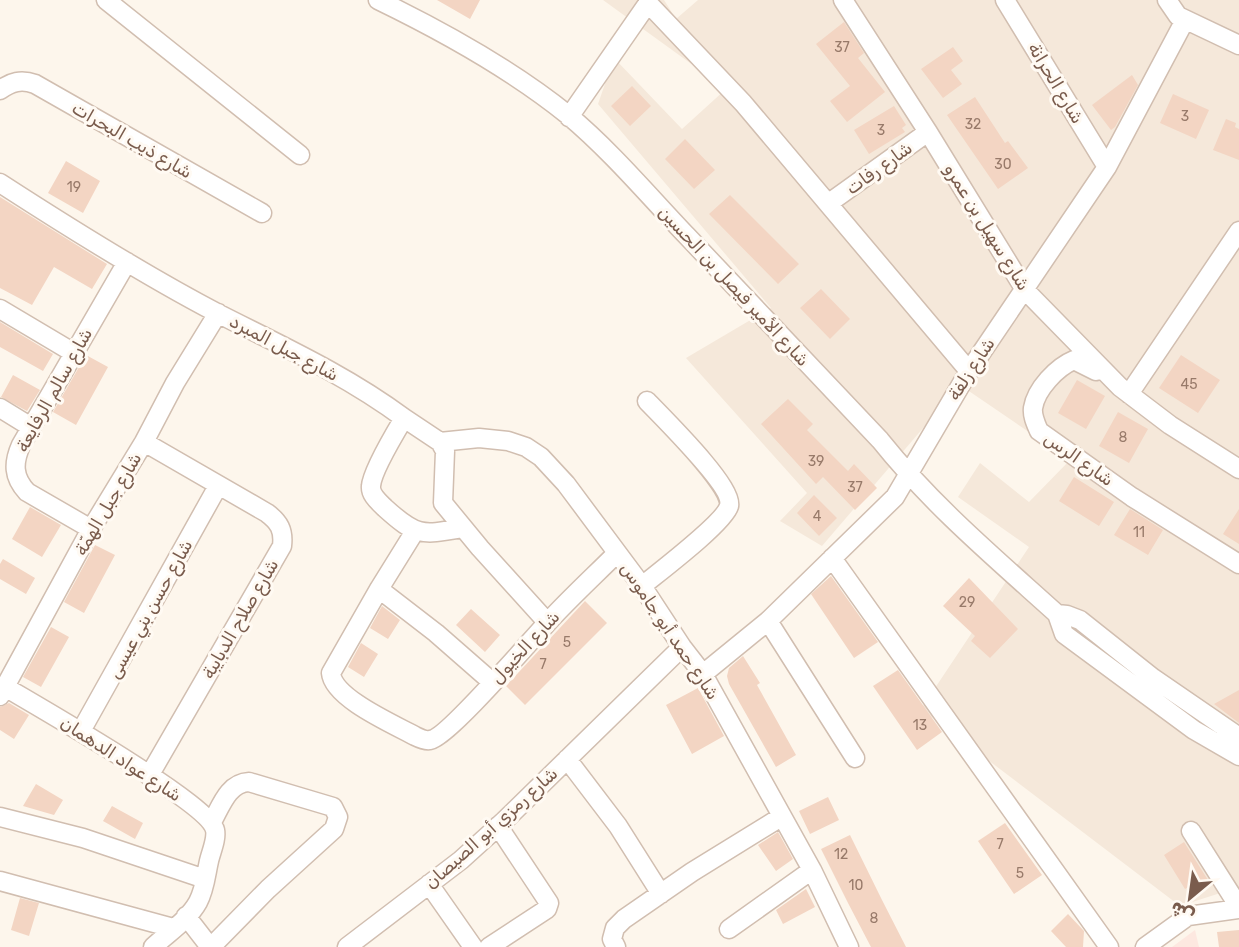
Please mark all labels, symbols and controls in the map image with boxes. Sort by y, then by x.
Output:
street label: شارع الحرانة [1022,38,1089,128]
house number: 37 [834,39,850,56]
street label: شارع ذيب البحرات [67,97,196,184]
house number: 3 [1181,108,1189,125]
house number: 32 [965,116,981,133]
house number: 3 [877,122,885,139]
street label: شارع رفات [842,137,917,200]
house number: 30 [994,156,1012,173]
street label: شارع سهيل بن عمرو [938,160,1035,295]
house number: 19 [67,179,81,196]
street label: شارع الأمير فيصل بن الحسين [653,201,814,372]
street label: شارع جبل المبرد [225,310,342,387]
street label: شارع سالم الرفايعة [11,324,98,456]
street label: شارع زلفة [943,333,1000,405]
house number: 45 [1180,376,1198,393]
street label: شارع الرس [1039,427,1118,492]
house number: 8 [1119,429,1128,446]
street label: شارع جبل الهمّة [70,448,147,560]
house number: 39 [808,453,824,470]
house number: 37 [847,479,863,496]
house number: 4 [813,508,822,525]
house number: 11 [1133,524,1145,541]
street label: شارع حسن بني عيسى [103,536,199,683]
street label: شارع صلاح الدبايبة [197,555,284,683]
street label: شارع حمد أبو جاموس [615,558,724,704]
house number: 29 [959,594,975,611]
street label: شارع الخيول [486,606,565,689]
house number: 5 [563,634,571,651]
house number: 7 [539,656,547,673]
street label: شارع عواد الدهمان [56,712,186,807]
house number: 13 [913,717,927,734]
street label: شارع رمزي أبو الصيصان [420,762,563,894]
house number: 7 [996,836,1004,853]
house number: 12 [834,846,848,863]
north arrow [1155,863,1225,933]
house number: 5 [1016,865,1024,882]
house number: 10 [849,877,864,894]
text: ش [1166,897,1198,928]
house number: 8 [870,910,879,927]

